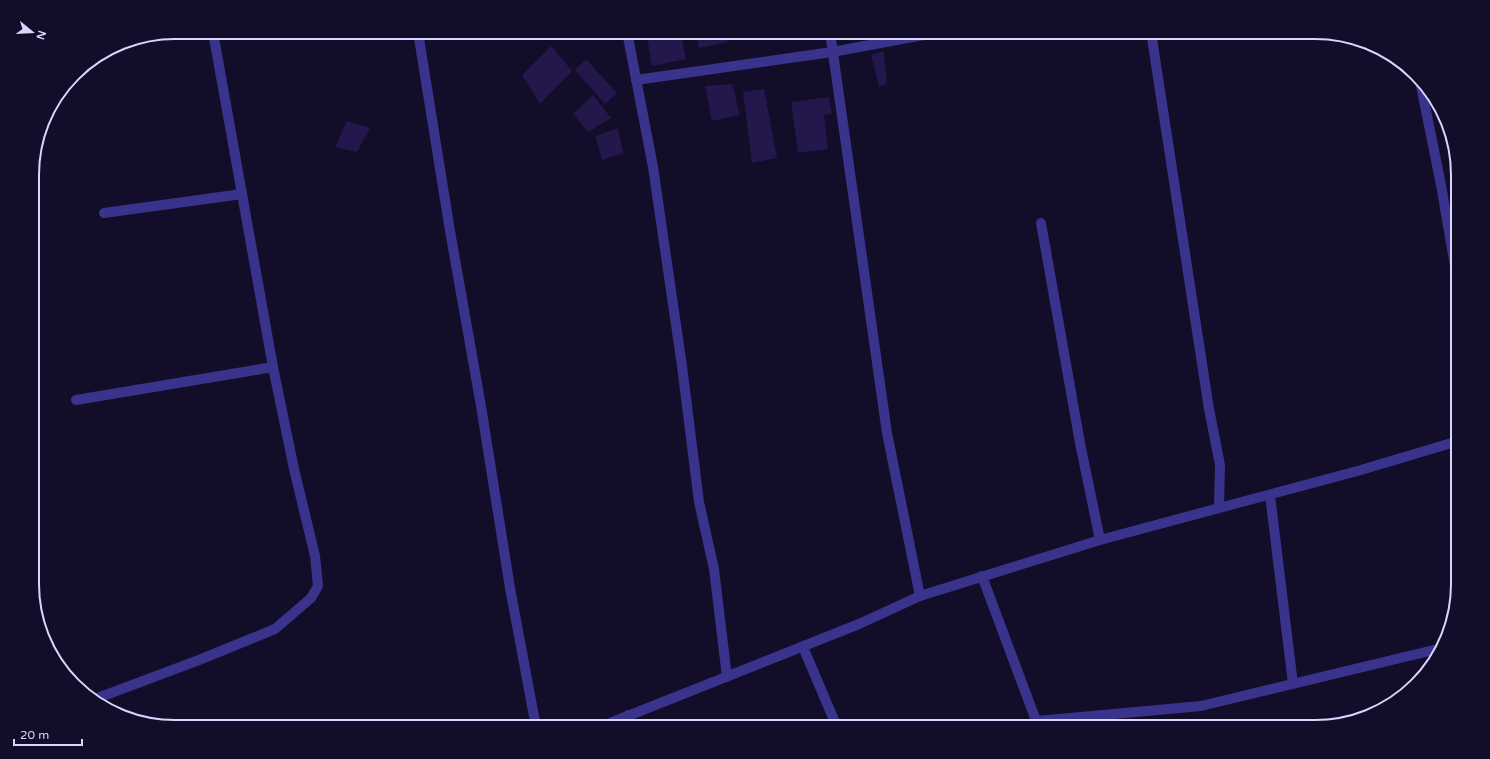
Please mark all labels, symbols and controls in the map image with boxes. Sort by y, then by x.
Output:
north arrow [12,12,52,52]
text: N [33,29,49,41]
scale bar [14,721,82,747]
text: 20 m [20,728,49,742]

